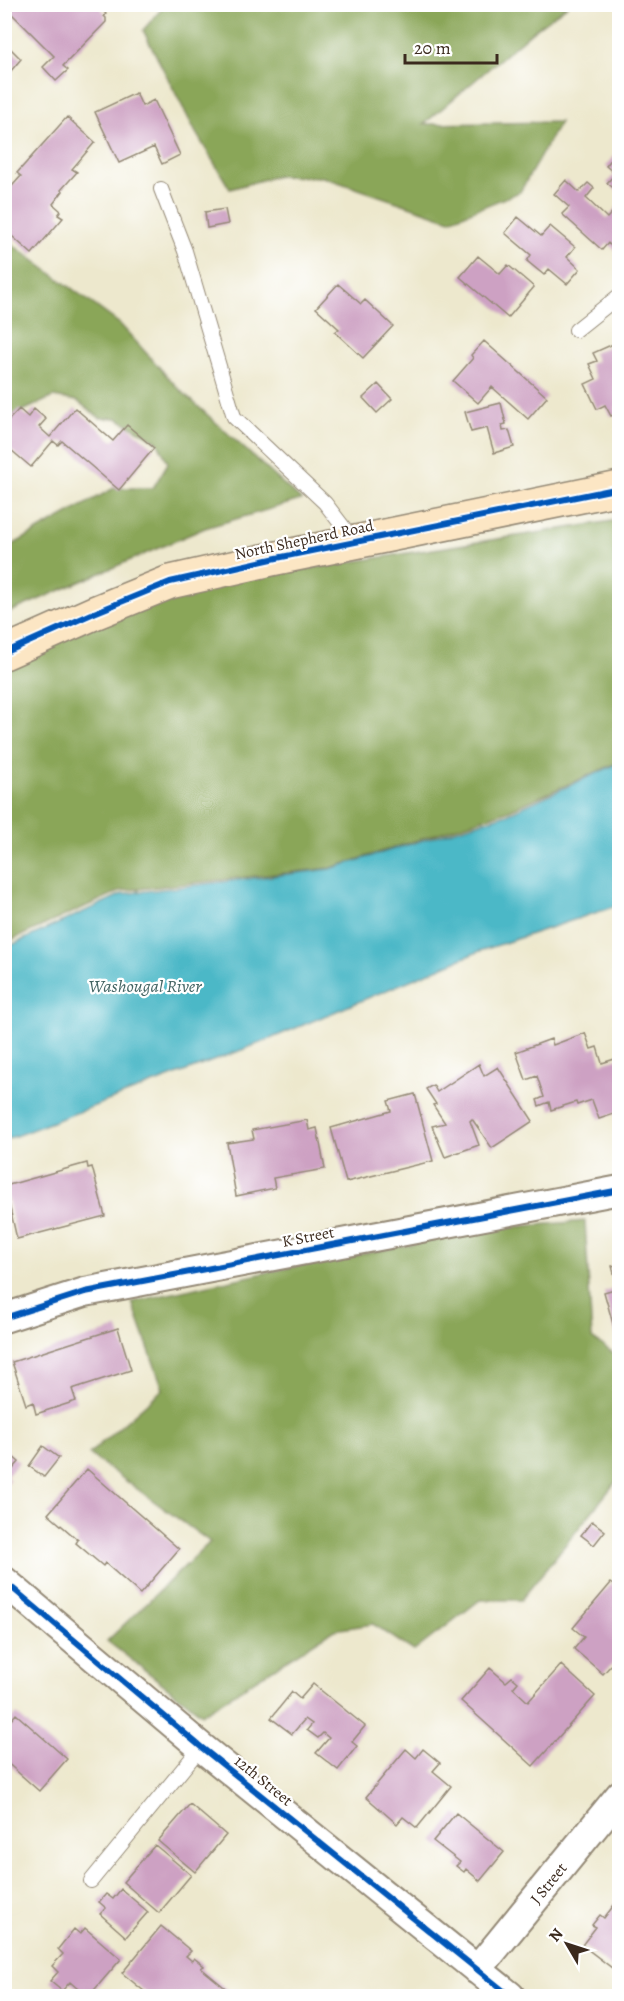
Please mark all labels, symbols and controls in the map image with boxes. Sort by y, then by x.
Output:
scale bar [405,27,496,65]
text: 20 m [414,36,451,60]
street label: North Shepherd Road [233,514,376,565]
water label: Washougal River [89,974,202,998]
street label: K Street [280,1221,336,1253]
street label: 12th Street [229,1750,297,1811]
street label: J Street [525,1858,572,1909]
north arrow [537,1914,597,1974]
text: N [544,1923,569,1947]

